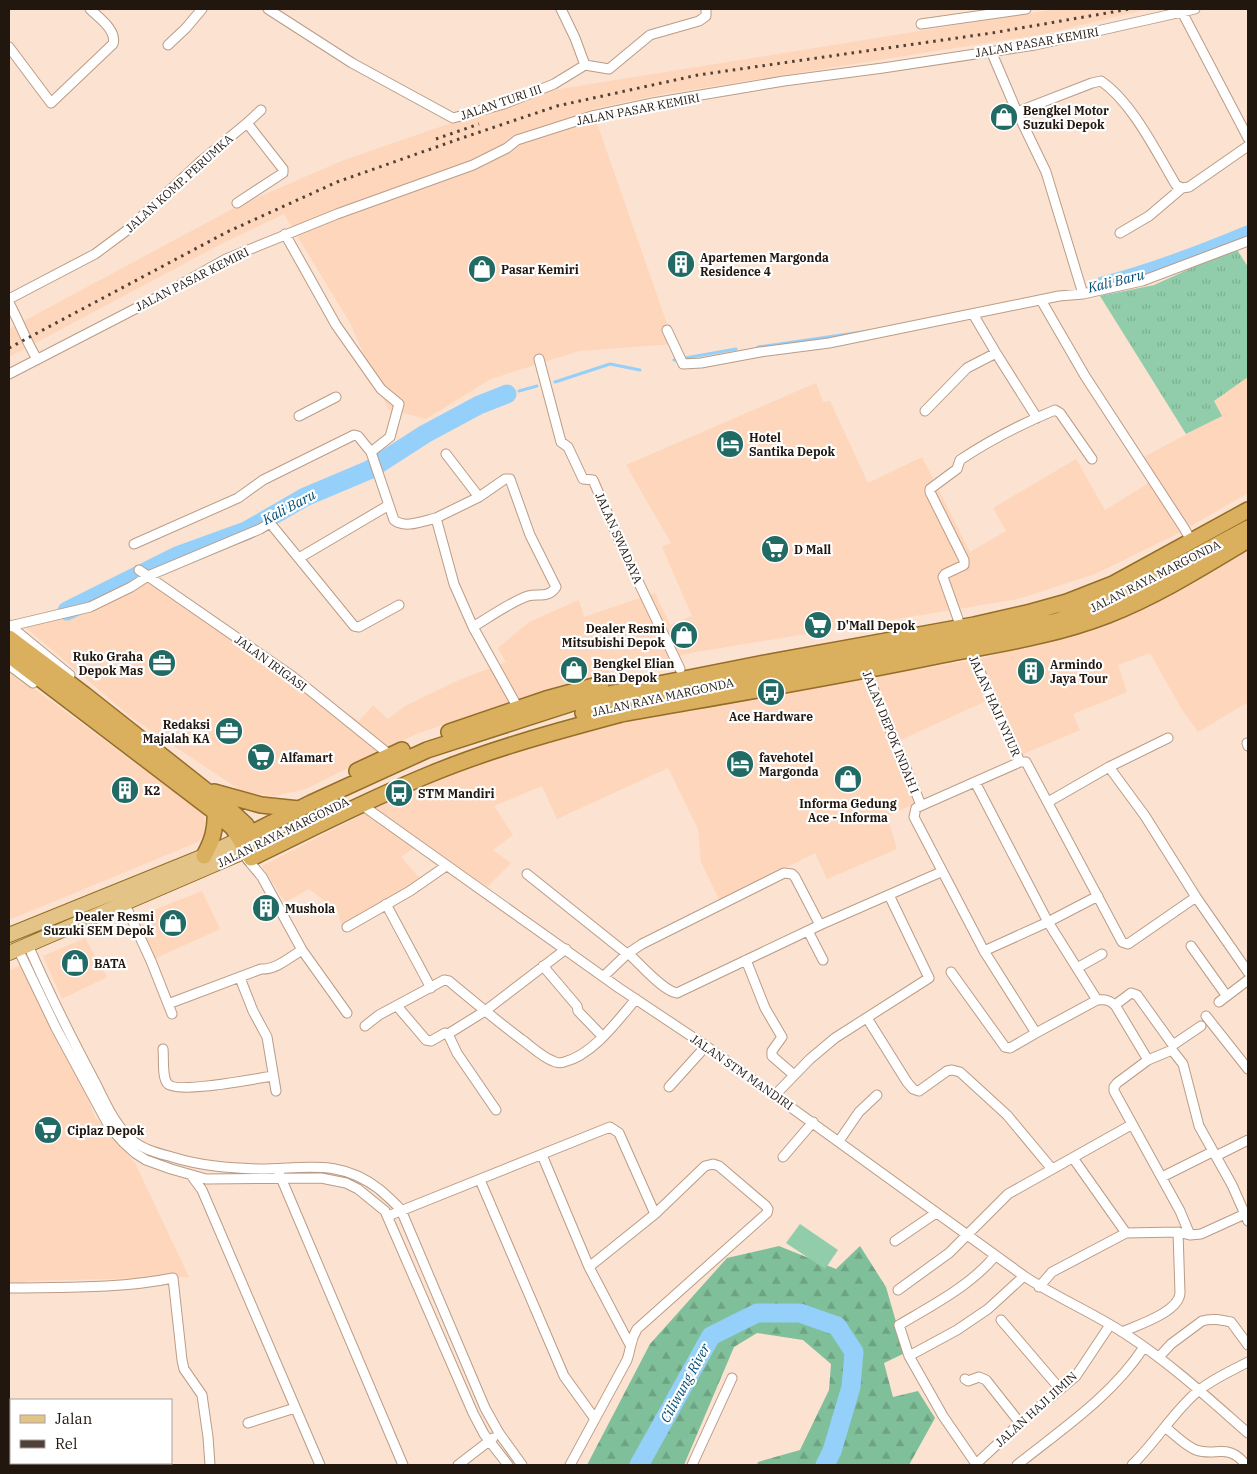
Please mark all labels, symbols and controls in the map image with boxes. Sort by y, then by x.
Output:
street label: JALAN PASAR KEMIRI [974,24,1100,60]
street label: JALAN TURI III [458,81,544,123]
street label: JALAN PASAR KEMIRI [575,90,701,128]
shop icon: Bengkel Motor Suzuki Depok [989,102,1019,132]
place label: Bengkel Motor Suzuki Depok [1023,103,1109,132]
street label: JALAN KOMP. PERUMKA [122,130,236,235]
street label: JALAN PASAR KEMIRI [133,244,251,314]
building icon: Apartemen Margonda Residence 4 [666,249,696,279]
place label: Apartemen Margonda Residence 4 [700,250,829,279]
shop icon: Pasar Kemiri [467,254,497,284]
place label: Pasar Kemiri [501,262,579,277]
water label: Kali Baru [1085,265,1146,297]
hotel icon: Hotel Santika Depok [715,429,745,459]
place label: Hotel Santika Depok [749,430,836,459]
water label: Kali Baru [258,485,319,529]
street label: JALAN SWADAYA [592,490,646,587]
supermarket icon: D Mall [760,534,790,564]
street label: JALAN RAYA MARGONDA [1087,536,1224,616]
place label: D Mall [794,542,831,557]
supermarket icon: D'Mall Depok [803,610,833,640]
place label: D'Mall Depok [837,618,916,633]
shop icon: Dealer Resmi Mitsubishi Depok [669,620,699,650]
place label: Dealer Resmi Mitsubishi Depok [562,621,666,650]
street label: JALAN IRIGASI [232,632,310,694]
office icon: Ruko Graha Depok Mas [147,648,177,678]
place label: Ruko Graha Depok Mas [73,649,143,678]
street label: JALAN HAJI NYIUR [966,653,1024,759]
shop icon: Bengkel Elian Ban Depok [559,655,589,685]
place label: Bengkel Elian Ban Depok [593,656,675,685]
building icon: Armindo Jaya Tour [1016,656,1046,686]
place label: Armindo Jaya Tour [1050,657,1108,686]
street label: JALAN DEPOK INDAH I [860,669,922,795]
street label: JALAN RAYA MARGONDA [591,674,736,719]
bus stop icon: Ace Hardware [756,677,786,707]
place label: Ace Hardware [729,709,813,724]
office icon: Redaksi Majalah KA [214,716,244,746]
place label: Redaksi Majalah KA [143,717,211,746]
supermarket icon: Alfamart [246,742,276,772]
hotel icon: favehotel Margonda [725,749,755,779]
place label: Alfamart [280,750,333,765]
place label: favehotel Margonda [759,750,819,779]
shop icon: Informa Gedung Ace - Informa [833,764,863,794]
building icon: K2 [110,775,140,805]
bus stop icon: STM Mandiri [384,778,414,808]
place label: K2 [144,783,160,798]
place label: STM Mandiri [418,786,495,801]
street label: JALAN RAYA MARGONDA [215,793,352,870]
place label: Informa Gedung Ace - Informa [799,796,897,825]
building icon: Mushola [251,893,281,923]
place label: Mushola [285,901,335,916]
shop icon: Dealer Resmi Suzuki SEM Depok [158,908,188,938]
place label: Dealer Resmi Suzuki SEM Depok [44,909,155,938]
shop icon: BATA [60,948,90,978]
place label: BATA [94,956,127,971]
street label: JALAN STM MANDIRI [688,1031,796,1113]
supermarket icon: Ciplaz Depok [33,1115,63,1145]
place label: Ciplaz Depok [67,1123,145,1138]
water label: Ciliwung River [656,1340,714,1426]
street label: JALAN HAJI JIMIN [992,1368,1080,1450]
legend [10,1399,172,1464]
text: Jalan [55,1409,93,1428]
text: Rel [55,1434,77,1453]

